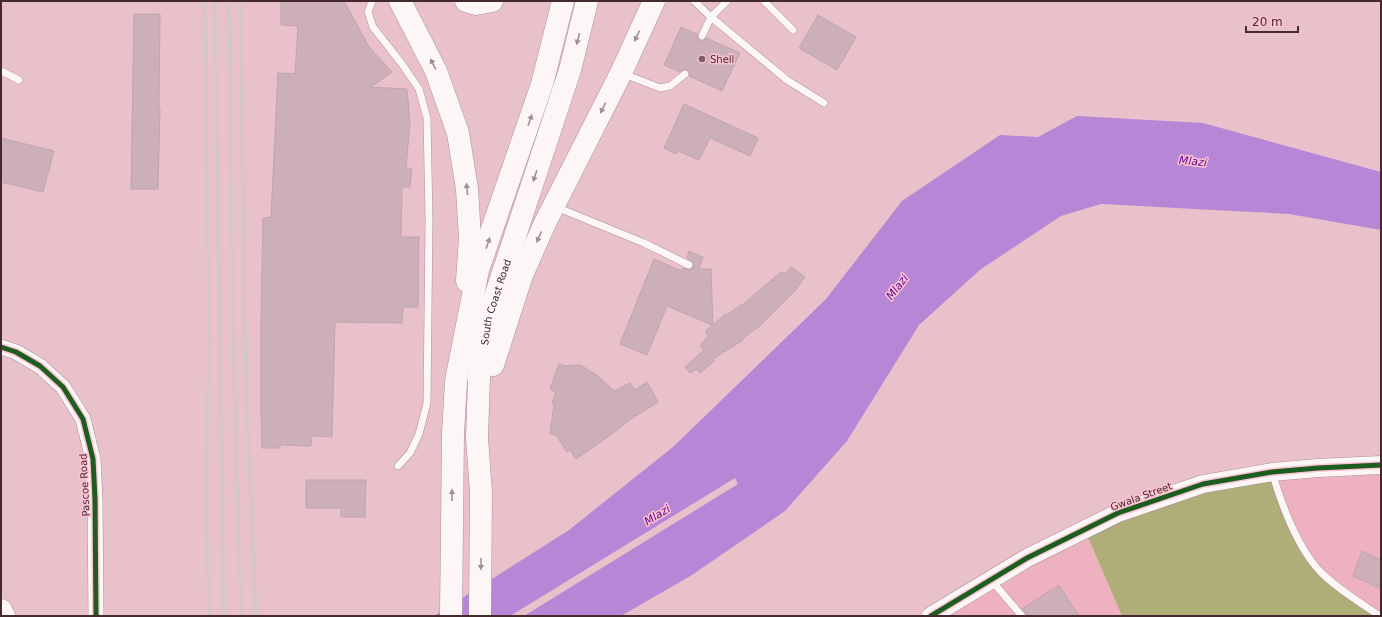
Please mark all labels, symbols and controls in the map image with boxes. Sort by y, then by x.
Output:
scale bar [1246,8,1298,34]
text: 20 m [1252,15,1283,29]
one-way arrow [634,31,640,43]
one-way arrow [575,33,581,45]
marker: Shell [697,54,707,64]
place label: Shell [710,54,734,65]
one-way arrow [430,59,436,70]
one-way arrow [600,102,606,114]
one-way arrow [527,114,533,126]
water label: Mlazi [1178,154,1208,169]
one-way arrow [532,171,538,183]
one-way arrow [464,183,470,195]
one-way arrow [536,231,542,242]
one-way arrow [485,237,491,249]
street label: South Coast Road [479,258,513,346]
water label: Mlazi [884,272,911,302]
street label: Pascoe Road [77,453,92,517]
street label: Gwala Street [1109,480,1173,513]
one-way arrow [449,488,455,501]
water label: Mlazi [642,502,673,528]
one-way arrow [478,558,484,571]

